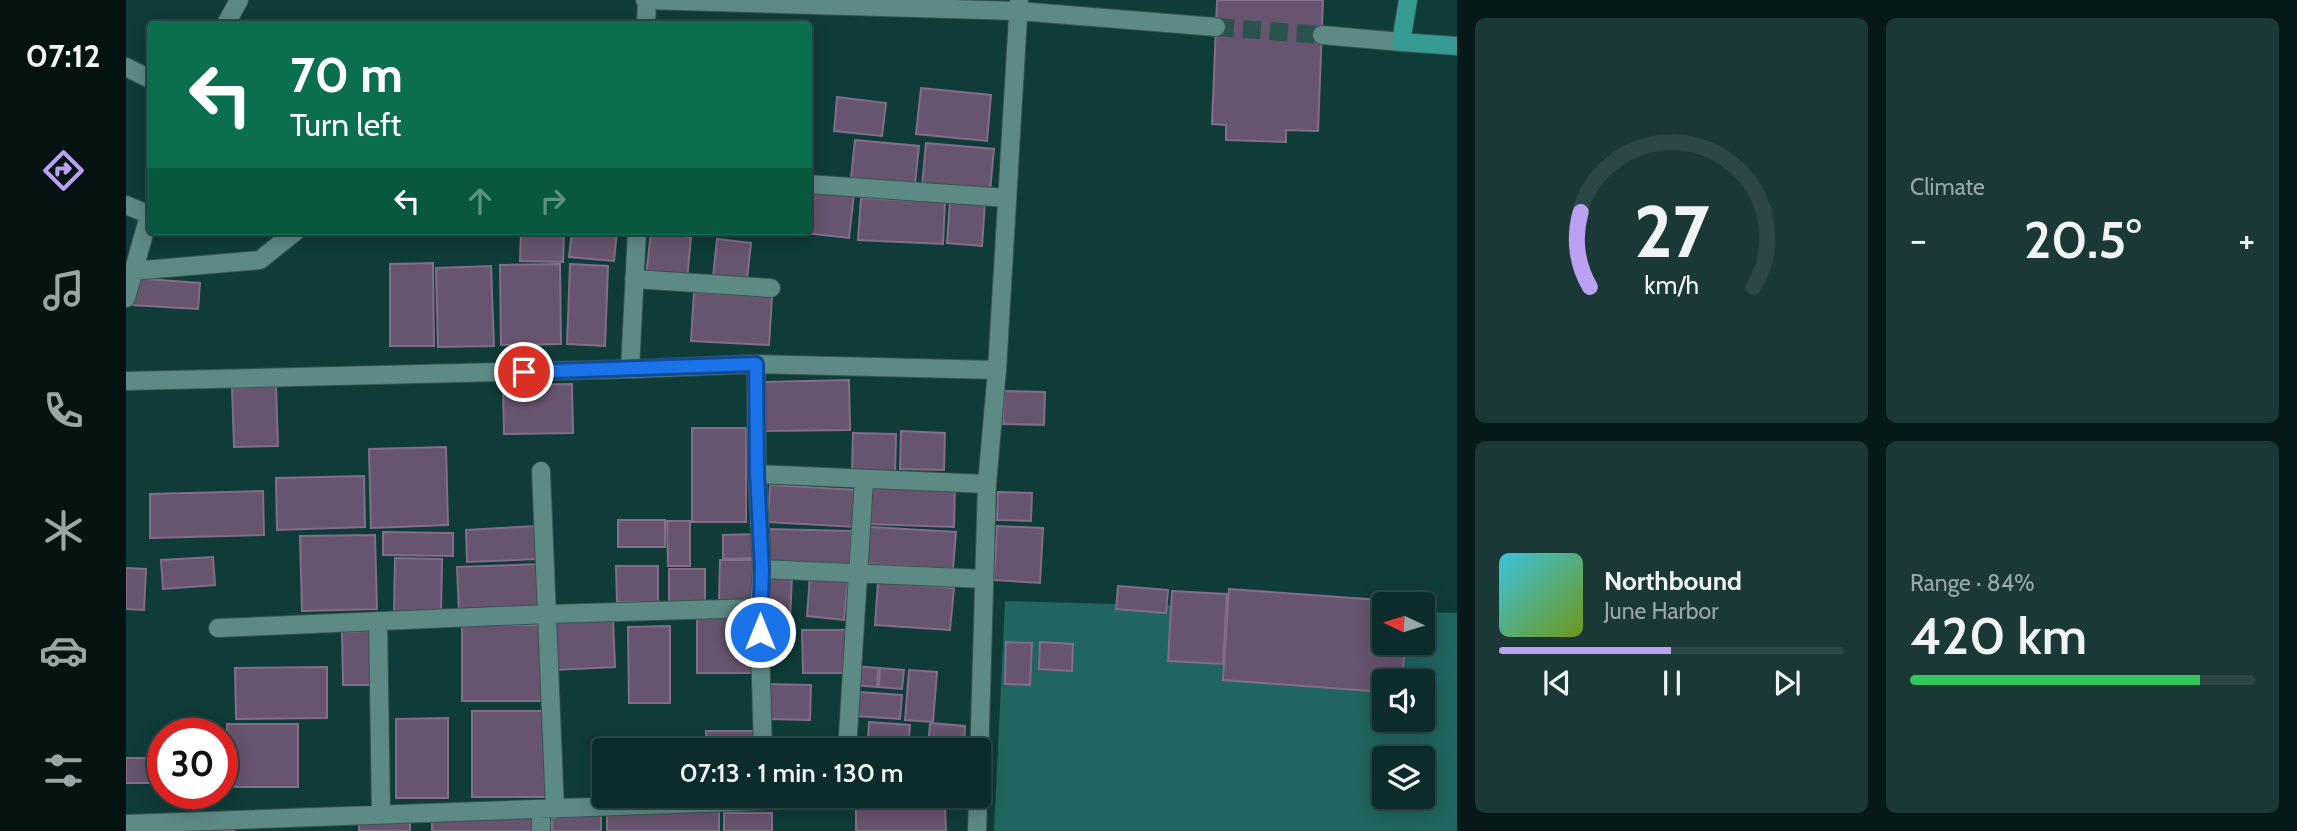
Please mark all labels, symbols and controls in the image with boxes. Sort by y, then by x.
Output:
text: 07:12 [26,36,100,75]
text: 70 m [290,45,403,104]
icon: left [175,49,266,140]
text: Turn left [290,105,401,144]
icon: directions [39,146,88,195]
text: Climate [1910,173,1985,201]
icon: left [388,182,426,220]
icon: ahead [461,182,499,220]
icon: right [534,182,572,220]
text: 27 [1634,187,1709,275]
text: 20.5° [2024,208,2141,271]
text: − [1910,216,1927,263]
text: + [2238,216,2255,263]
icon: music [39,266,88,315]
text: km/h [1644,269,1699,299]
pin [494,342,554,402]
icon: arrive [505,353,543,391]
icon: phone [39,386,88,435]
icon: climate [39,506,88,555]
text: Northbound [1604,565,1742,597]
text: Range · 84% [1910,569,2035,597]
north arrow [1372,592,1435,654]
map controls [1372,592,1435,809]
position arrow [723,595,797,669]
text: June Harbor [1604,597,1718,625]
text: 420 km [1910,604,2087,667]
icon: car [39,626,88,675]
icon: previous [1538,664,1576,702]
icon: pause [1653,664,1691,702]
icon: next [1768,664,1806,702]
button: sound [1372,669,1435,732]
speed limit sign: 30 [147,718,238,809]
icon: filters [39,746,88,795]
button: layers [1372,746,1435,809]
text: 07:13 · 1 min · 130 m [680,757,903,789]

